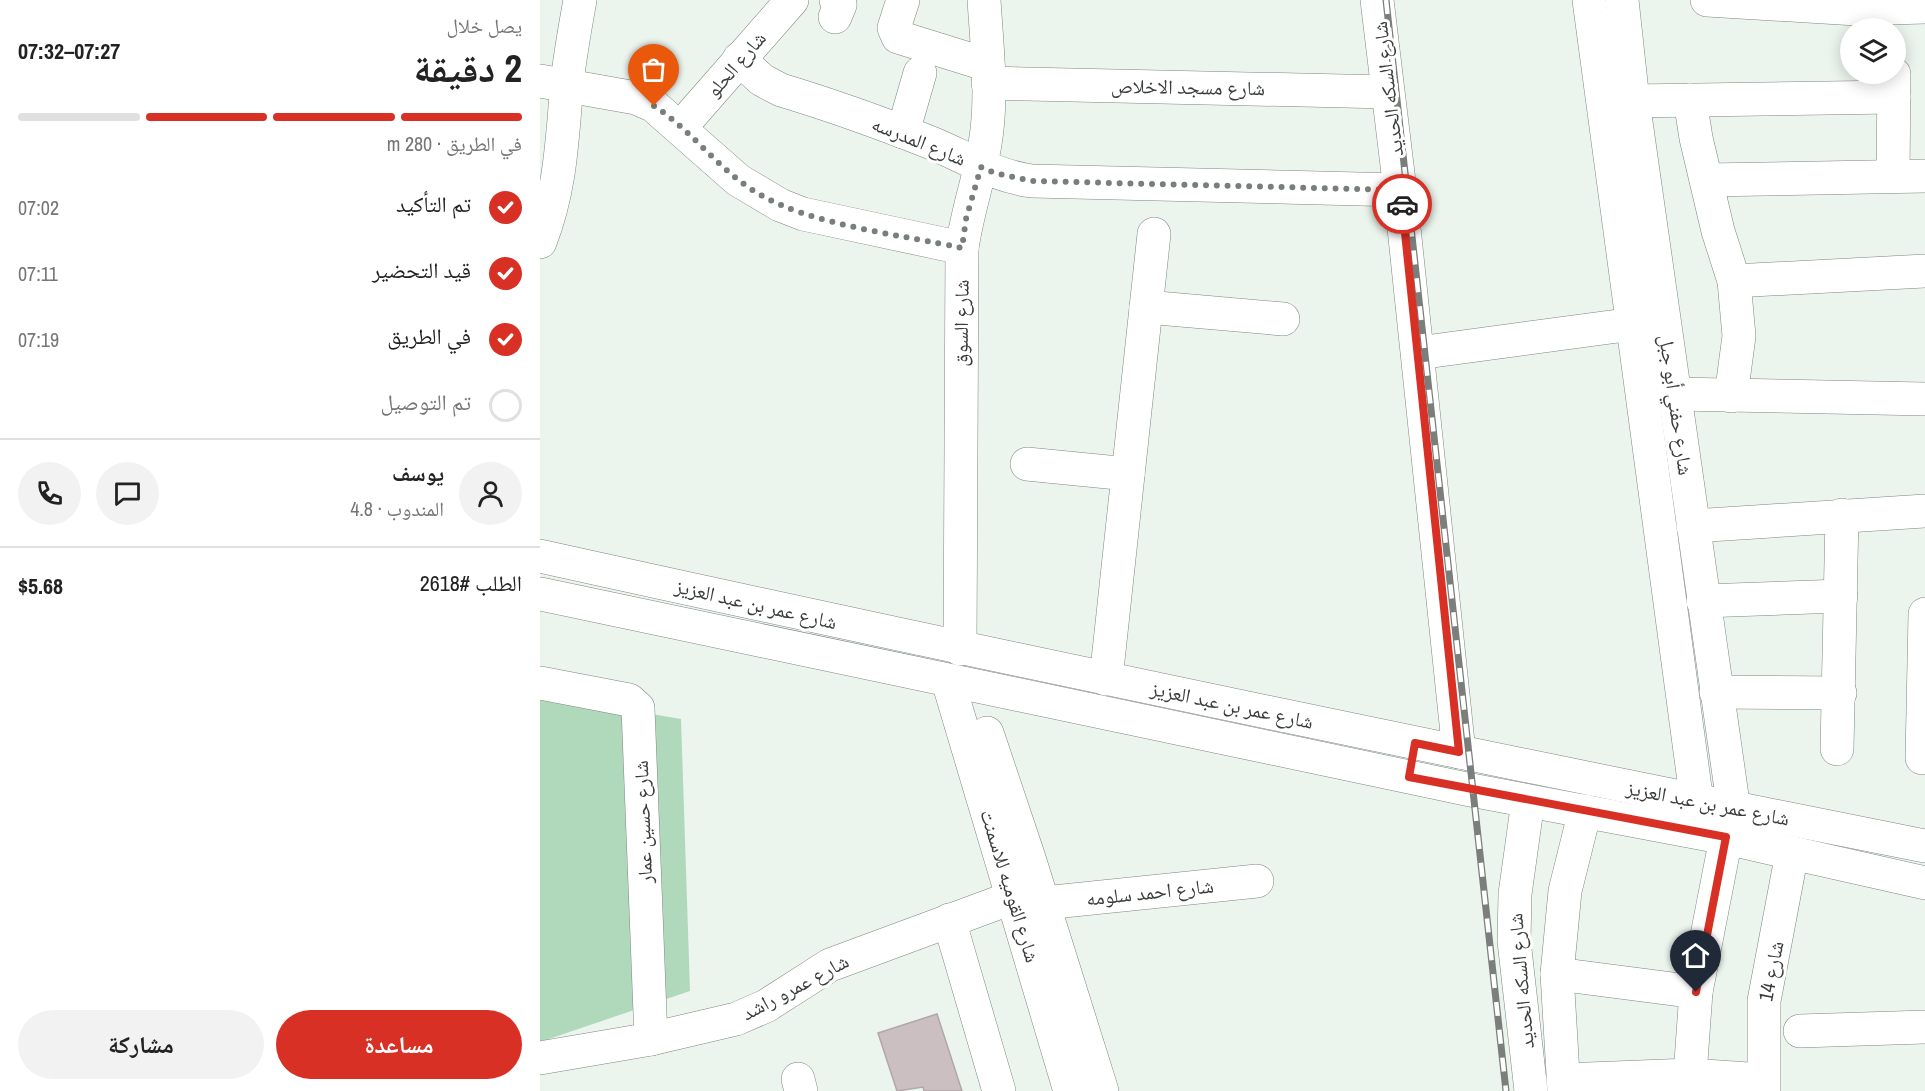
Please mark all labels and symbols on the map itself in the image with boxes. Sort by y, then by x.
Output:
street label: شارع السكه الحديد [1366,20,1409,158]
street label: شارع الحلو [699,25,772,102]
pin [628,44,679,106]
street label: شارع مسجد الاخلاص [1111,72,1265,101]
street label: شارع المدرسه [868,109,970,172]
courier [1372,174,1432,234]
street label: شارع السوق [946,279,975,367]
street label: شارع حفني أبو جبل [1650,333,1700,477]
street label: شارع عمر بن عبد العزيز [671,572,840,635]
street label: شارع عمر بن عبد العزيز [1147,674,1316,735]
street label: شارع حسين عمار [627,760,658,885]
street label: شارع عمر بن عبد العزيز [1623,773,1792,832]
street label: شارع القوميه للاسمنت [974,806,1047,966]
street label: شارع احمد سلومه [1085,871,1215,912]
street label: شارع السكه الحديد [1501,912,1540,1050]
pin [1670,930,1721,992]
street label: شارع 14 [1751,938,1790,1003]
street label: شارع عمرو راشد [736,947,853,1026]

